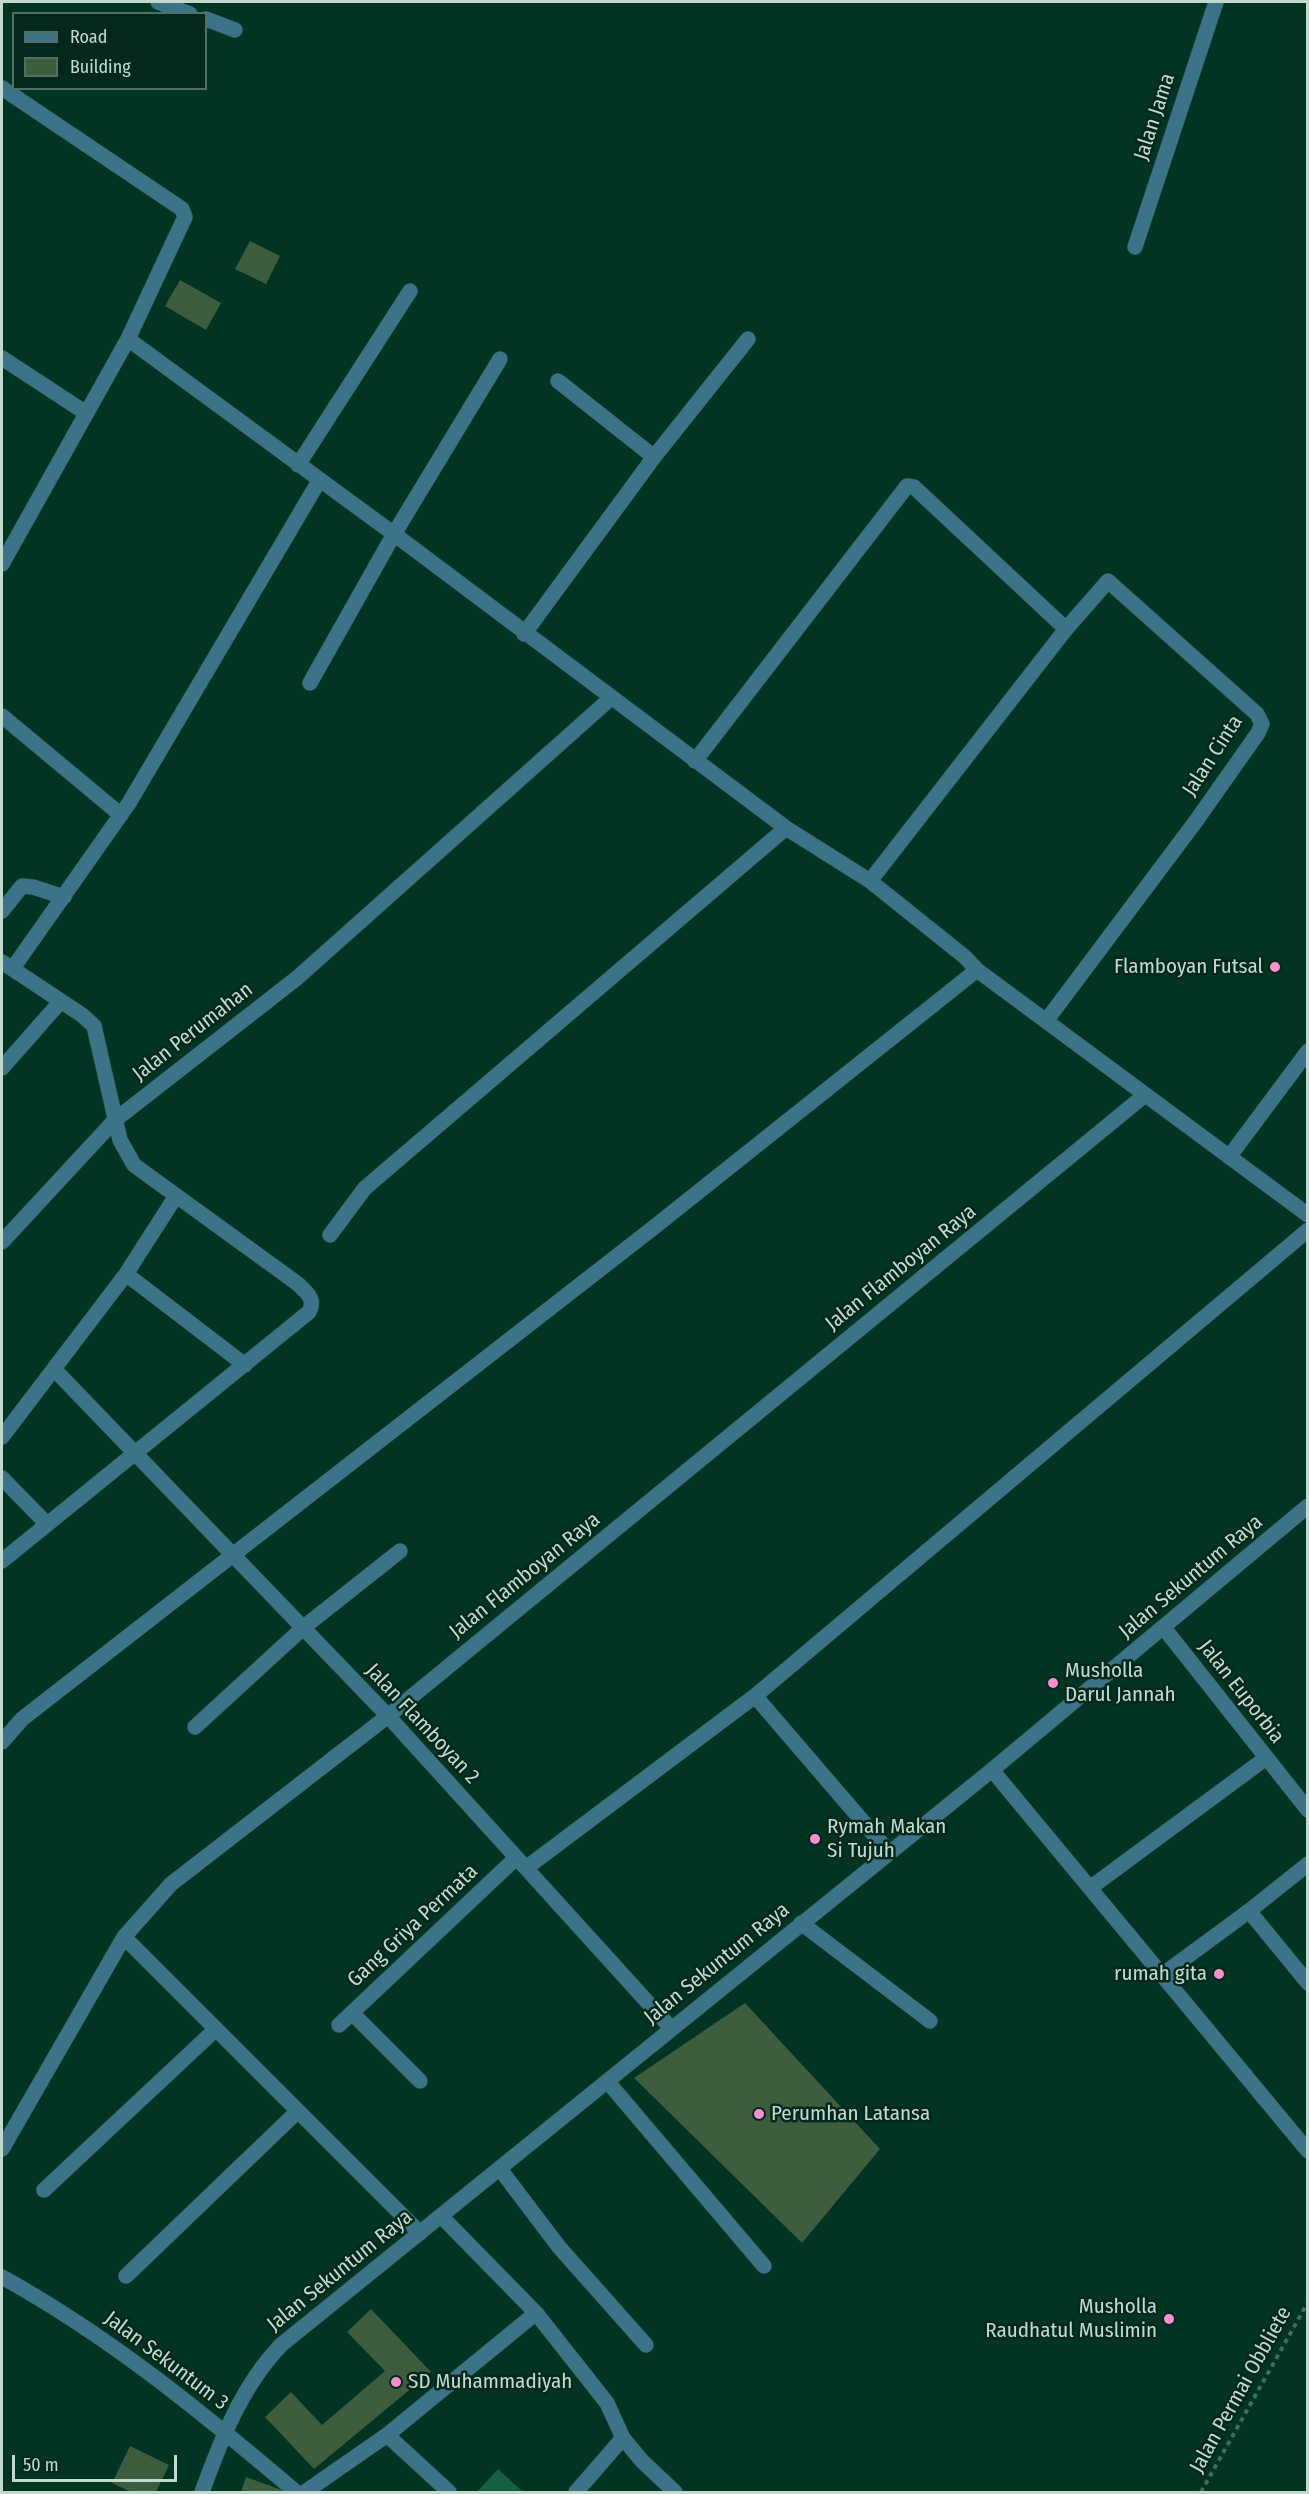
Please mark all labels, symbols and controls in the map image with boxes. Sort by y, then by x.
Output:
legend [12,12,207,90]
text: Road [70,26,107,48]
text: Building [70,56,131,78]
street label: Jalan Jama [1129,70,1181,164]
street label: Jalan Cinta [1177,711,1249,801]
place label: Flamboyan Futsal [1114,954,1263,980]
marker: Flamboyan Futsal [1268,960,1282,974]
street label: Jalan Perumahan [128,977,258,1087]
street label: Jalan Flamboyan Raya [821,1200,981,1336]
street label: Jalan Flamboyan Raya [445,1508,605,1644]
street label: Jalan Sekuntum Raya [1114,1510,1268,1644]
street label: Jalan Euporbia [1193,1635,1289,1749]
place label: Musholla Darul Jannah [1065,1658,1176,1708]
street label: Jalan Flamboyan 2 [360,1659,484,1789]
marker: Musholla Darul Jannah [1046,1676,1060,1690]
place label: Rymah Makan Si Tujuh [827,1814,946,1864]
marker: Rymah Makan Si Tujuh [808,1832,822,1846]
street label: Gang Griya Permata [343,1859,483,1993]
street label: Jalan Sekuntum Raya [639,1898,795,2030]
place label: rumah gita [1114,1961,1207,1987]
marker: rumah gita [1212,1967,1226,1981]
place label: Perumhan Latansa [771,2101,930,2127]
marker: Perumhan Latansa [752,2107,766,2121]
street label: Jalan Sekuntum Raya [262,2205,418,2337]
place label: Musholla Raudhatul Muslimin [985,2294,1157,2344]
street label: Jalan Permai Obbliete [1185,2303,1297,2477]
street label: Jalan Sekuntum 3 [99,2306,233,2416]
marker: Musholla Raudhatul Muslimin [1162,2312,1176,2326]
place label: SD Muhammadiyah [408,2369,572,2395]
marker: SD Muhammadiyah [389,2375,403,2389]
scale bar [15,2443,180,2481]
text: 50 m [23,2454,59,2476]

